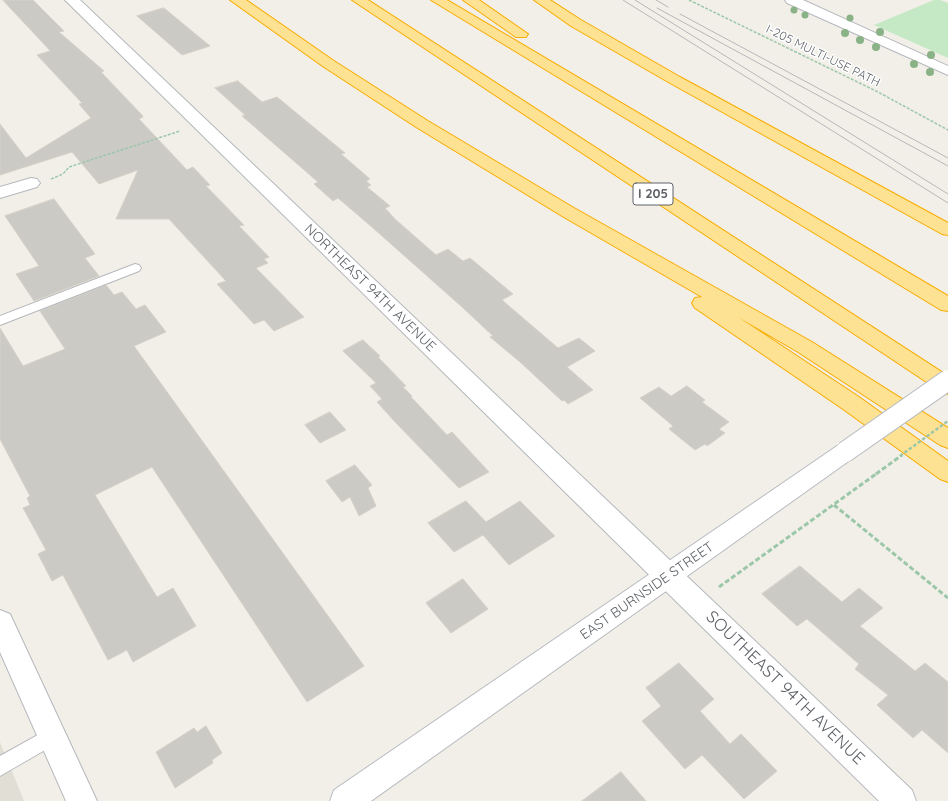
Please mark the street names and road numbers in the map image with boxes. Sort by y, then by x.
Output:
street label: I-205 MULTI-USE PATH [764,22,882,90]
road number: I 205 [633,183,673,205]
street label: NORTHEAST 94TH AVENUE [301,221,439,355]
street label: EAST BURNSIDE STREET [577,538,717,644]
street label: SOUTHEAST 94TH AVENUE [701,607,869,769]

